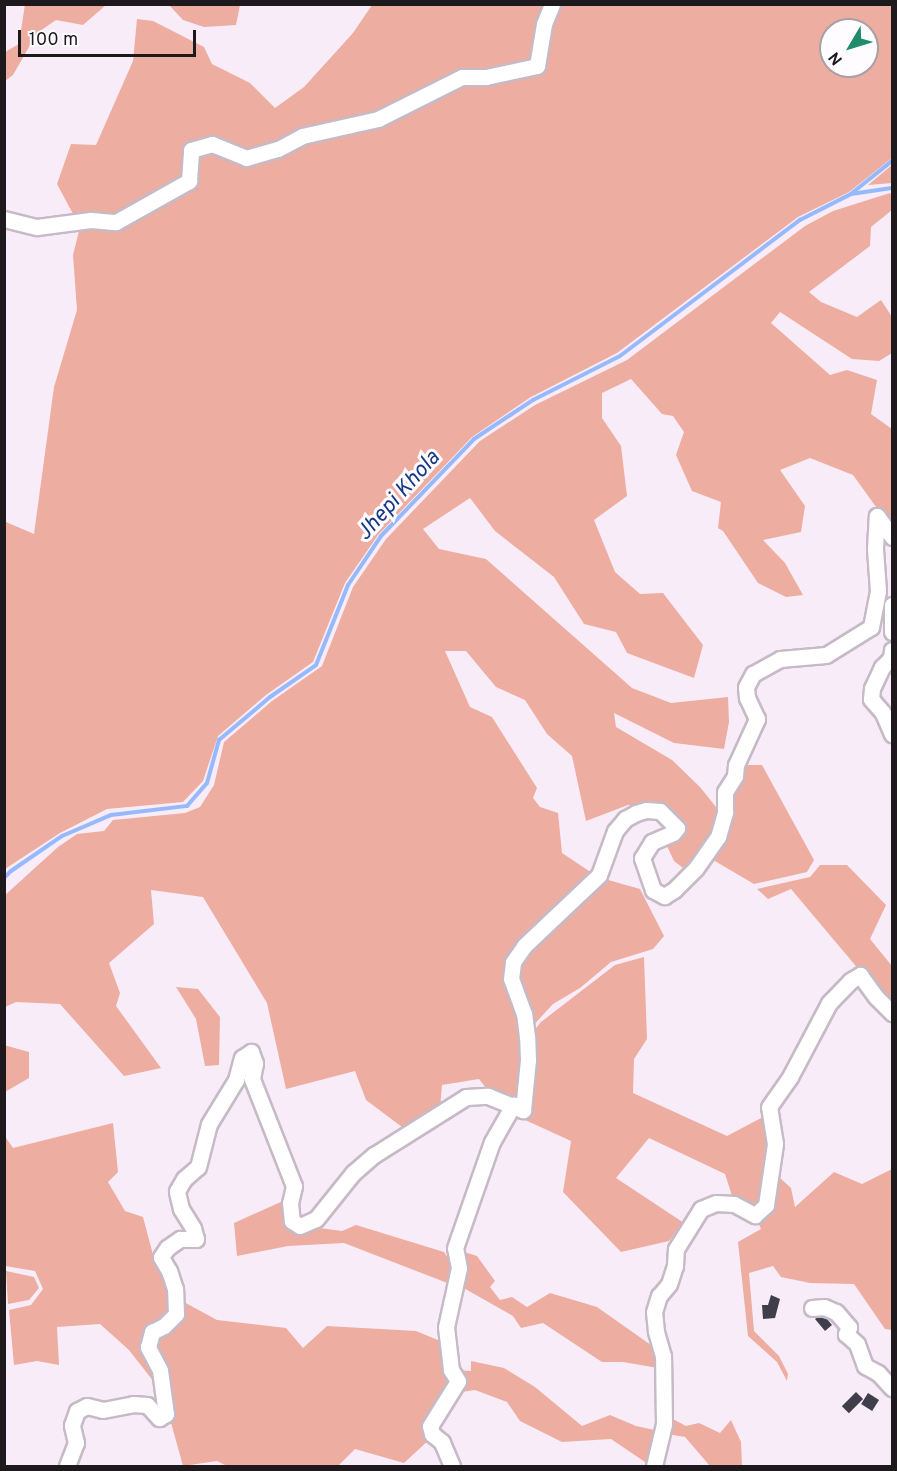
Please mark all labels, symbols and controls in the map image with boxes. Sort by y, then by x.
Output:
scale bar [21,18,200,56]
north arrow [819,18,879,78]
text: 100 m [29,29,78,52]
text: N [825,47,848,69]
water label: Jhepi Khola [352,446,446,546]

